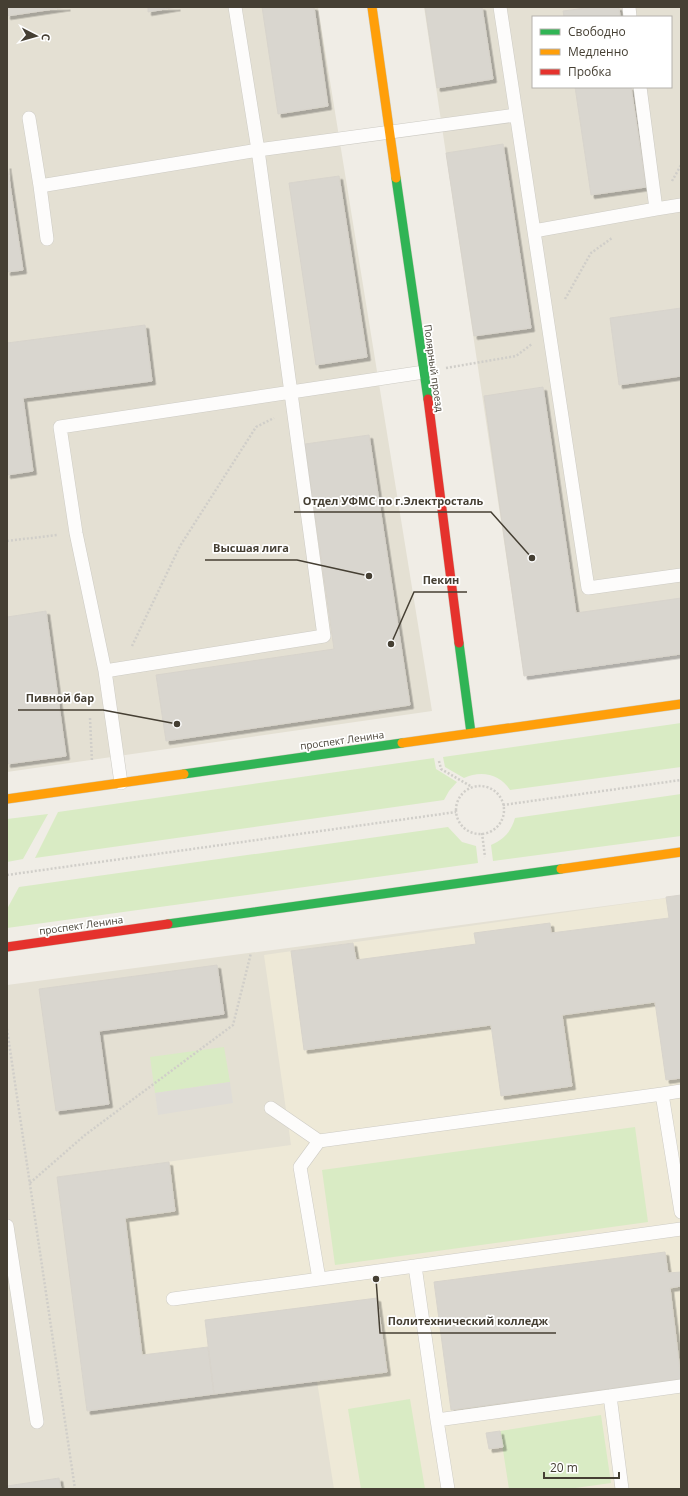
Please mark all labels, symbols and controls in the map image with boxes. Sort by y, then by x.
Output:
north arrow [16,16,56,56]
legend [532,16,672,88]
text: Свободно [568,23,626,40]
text: С [39,33,54,41]
text: Медленно [568,43,628,60]
text: Пробка [568,63,611,80]
street label: Полярный проезд [421,323,447,413]
callout: Отдел УФМС по г.Электросталь [294,489,491,512]
text: Отдел УФМС по г.Электросталь [303,493,484,508]
callout: Высшая лига [205,537,297,560]
text: Высшая лига [213,540,289,555]
callout: Пекин [414,569,467,592]
text: Пекин [423,572,459,587]
callout: Пивной бар [18,687,103,710]
text: Пивной бар [26,690,94,705]
street label: проспект Ленина [299,727,385,753]
street label: проспект Ленина [38,912,124,938]
callout: Политехнический колледж [380,1310,556,1333]
text: Политехнический колледж [388,1313,549,1328]
scale bar [544,1454,619,1480]
text: 20 m [550,1459,578,1476]

